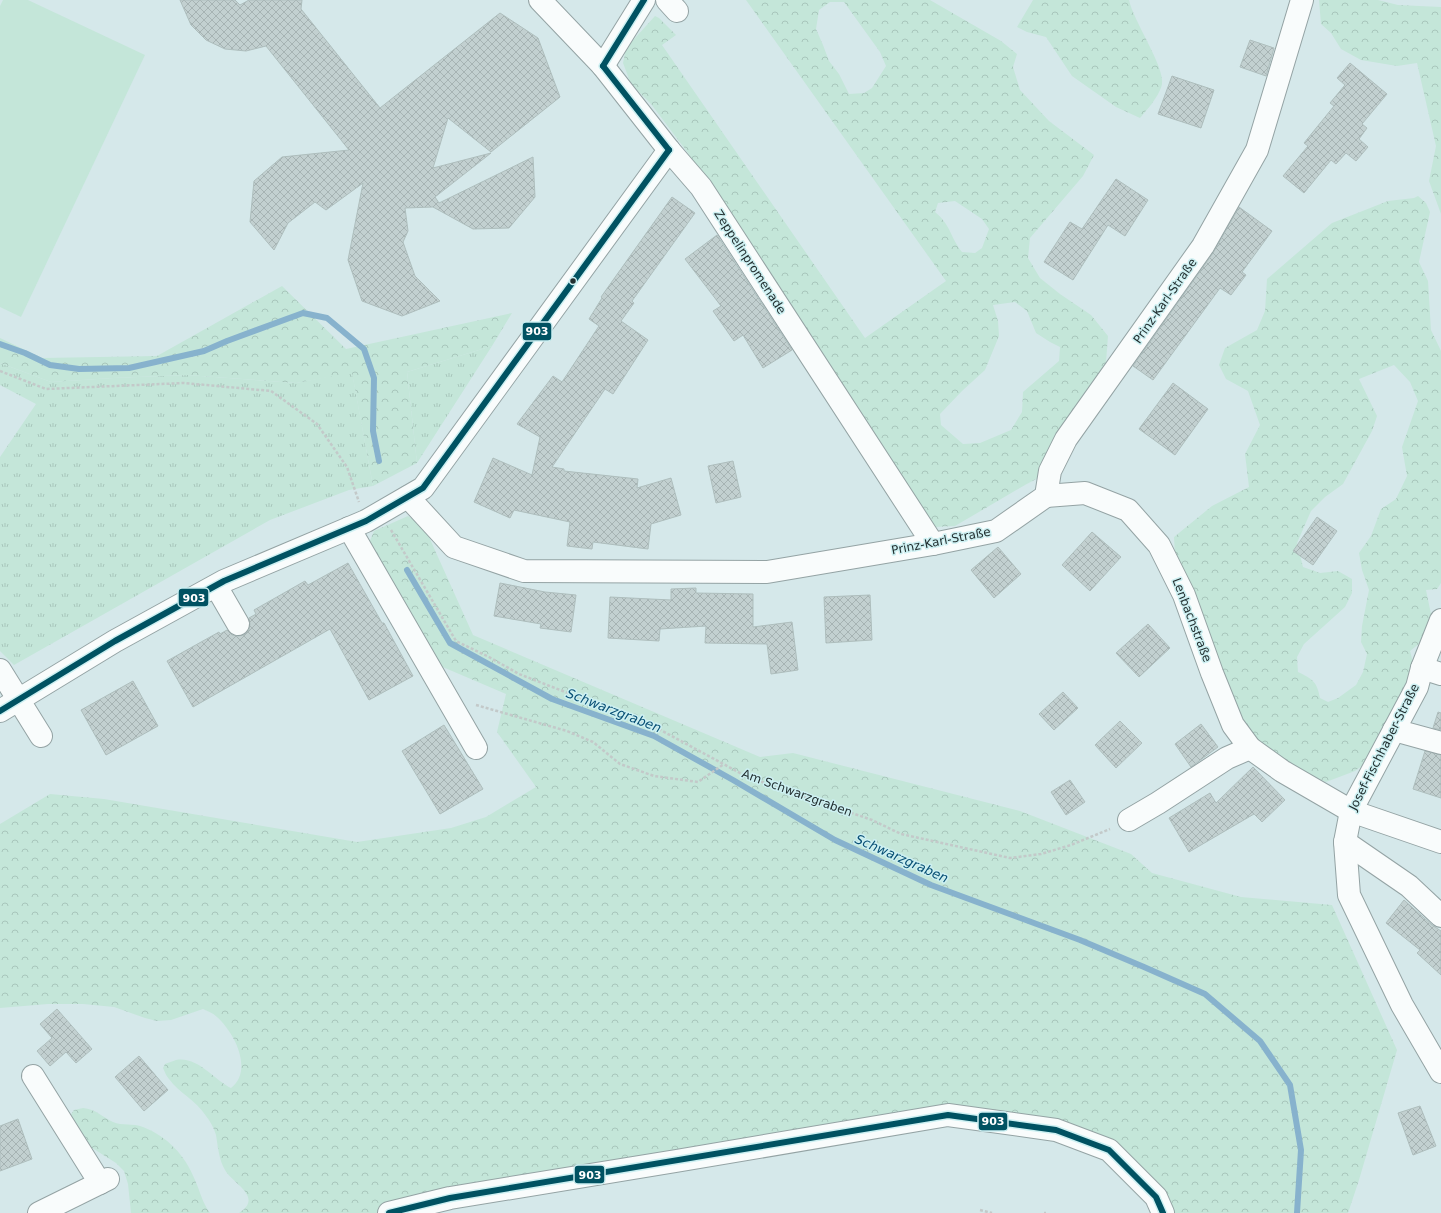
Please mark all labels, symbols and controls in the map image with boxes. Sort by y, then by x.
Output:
street label: Zeppelinpromenade [711,207,789,317]
street label: Prinz-Karl-Straße [1130,256,1200,346]
unlabelled marker [568,276,578,286]
line badge: 903 [522,322,552,341]
text: 903 [526,325,548,338]
street label: Prinz-Karl-Straße [890,525,992,557]
street label: Lenbachstraße [1170,576,1214,664]
line badge: 903 [178,588,209,607]
text: 903 [183,592,205,605]
street label: Josef-Fischhaber-Straße [1345,681,1422,814]
water label: Schwarzgraben [564,685,663,735]
street label: Am Schwarzgraben [740,767,854,819]
water label: Schwarzgraben [853,831,951,886]
line badge: 903 [978,1112,1008,1131]
text: 903 [982,1115,1004,1128]
line badge: 903 [574,1165,605,1184]
text: 903 [579,1169,601,1182]

